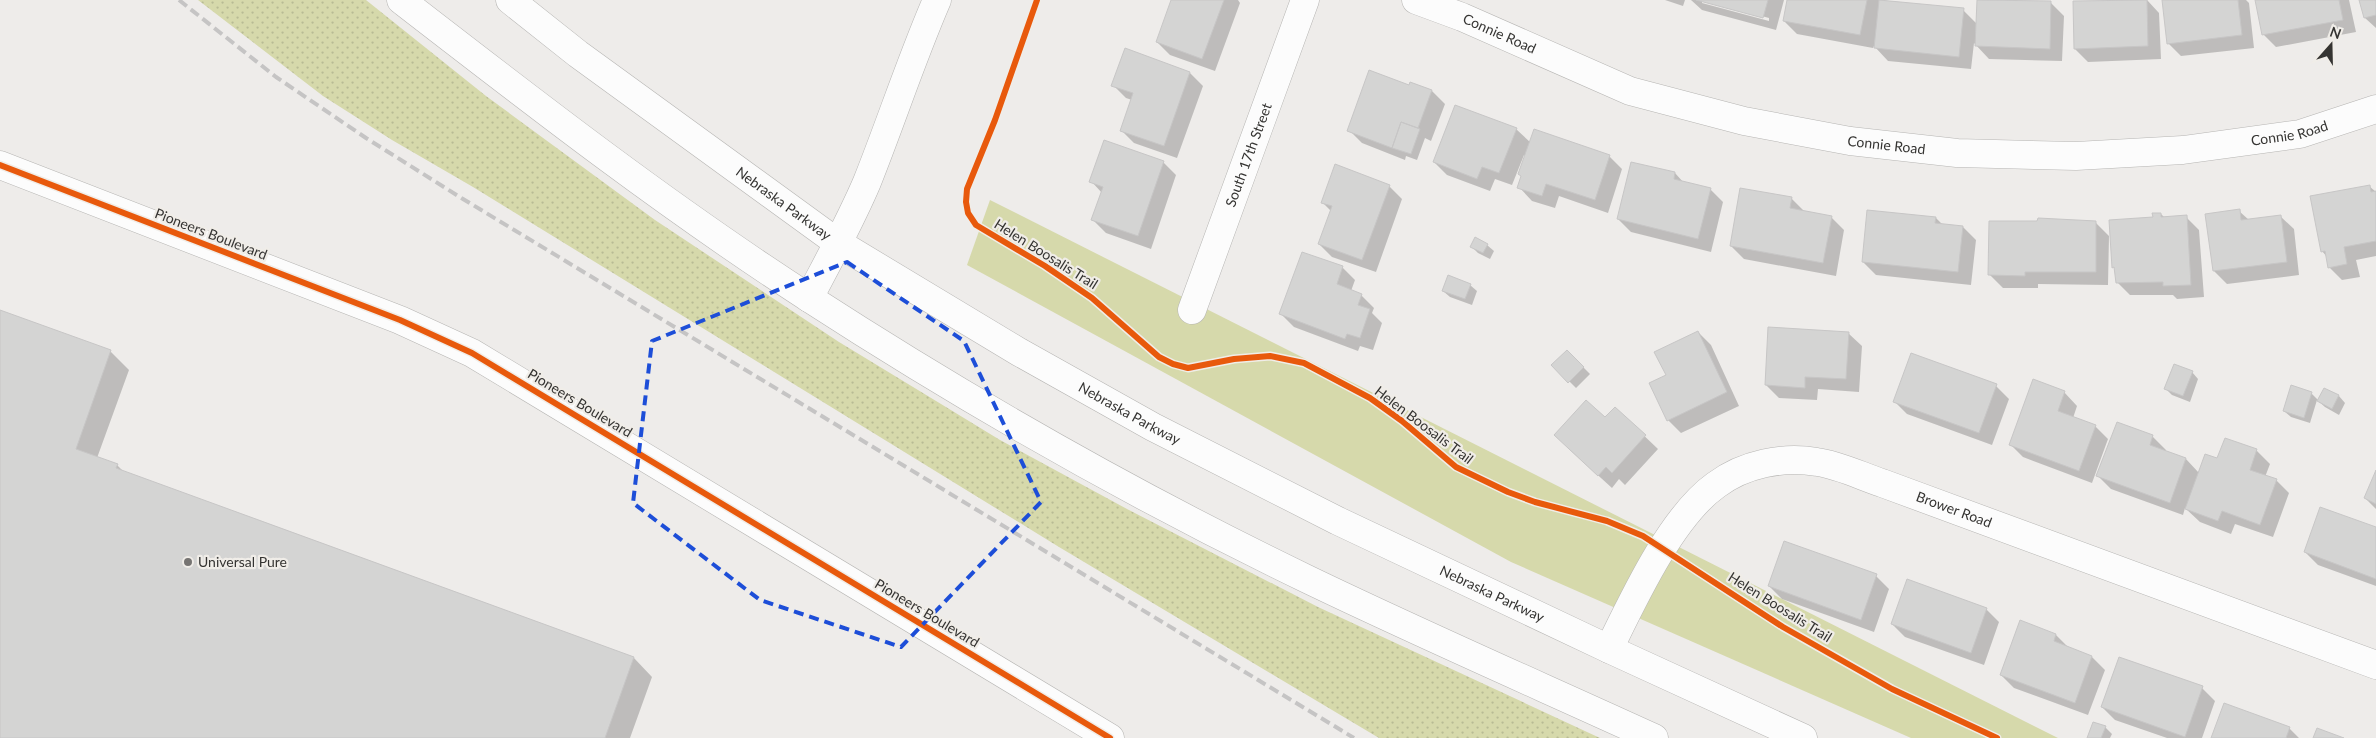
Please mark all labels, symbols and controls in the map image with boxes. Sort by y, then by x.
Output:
street label: Connie Road [1460,9,1539,57]
north arrow [2306,20,2356,70]
text: N [2328,22,2344,42]
street label: South 17th Street [1221,101,1275,209]
street label: Connie Road [2250,116,2330,149]
street label: Connie Road [1847,132,1926,157]
street label: Nebraska Parkway [733,163,836,244]
street label: Pioneers Boulevard [153,204,270,263]
street label: Helen Boosalis Trail [991,215,1101,292]
street label: Pioneers Boulevard [525,365,636,440]
street label: Nebraska Parkway [1076,378,1184,448]
street label: Helen Boosalis Trail [1372,382,1477,467]
street label: Brower Road [1914,487,1994,531]
place label: Universal Pure [198,553,287,570]
marker: Universal Pure [182,556,194,568]
street label: Nebraska Parkway [1437,561,1548,626]
street label: Helen Boosalis Trail [1725,568,1835,645]
street label: Pioneers Boulevard [872,575,983,650]

